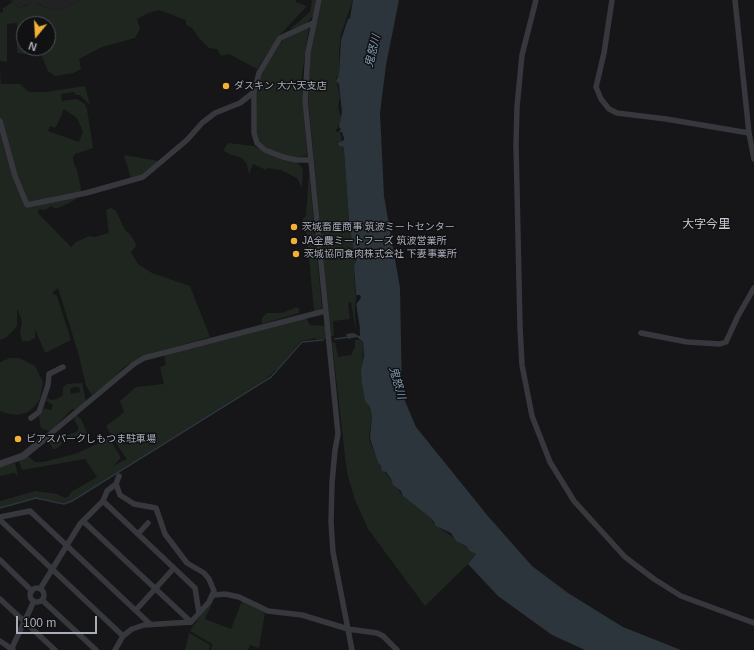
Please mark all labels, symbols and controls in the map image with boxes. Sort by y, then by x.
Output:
north arrow [16,16,56,56]
water label: 鬼怒川 [363,33,383,69]
text: N [27,40,38,53]
place label: ダスキン 大六天支店 [234,80,327,92]
marker: ダスキン 大六天支店 [221,81,231,91]
district label: 大字今里 [682,218,730,232]
place label: 茨城畜産商事 筑波ミートセンター [302,221,455,233]
marker: 茨城畜産商事 筑波ミートセンター [289,222,299,232]
place label: JA全農ミートフーズ 筑波営業所 [302,235,446,247]
marker: JA全農ミートフーズ 筑波営業所 [289,236,299,246]
place label: 茨城協同食肉株式会社 下妻事業所 [304,248,457,260]
marker: 茨城協同食肉株式会社 下妻事業所 [291,249,301,259]
water label: 鬼怒川 [386,365,408,401]
place label: ビアスパークしもつま駐車場 [26,433,156,445]
marker: ビアスパークしもつま駐車場 [13,434,23,444]
scale bar [18,608,99,634]
text: 100 m [23,616,56,630]

